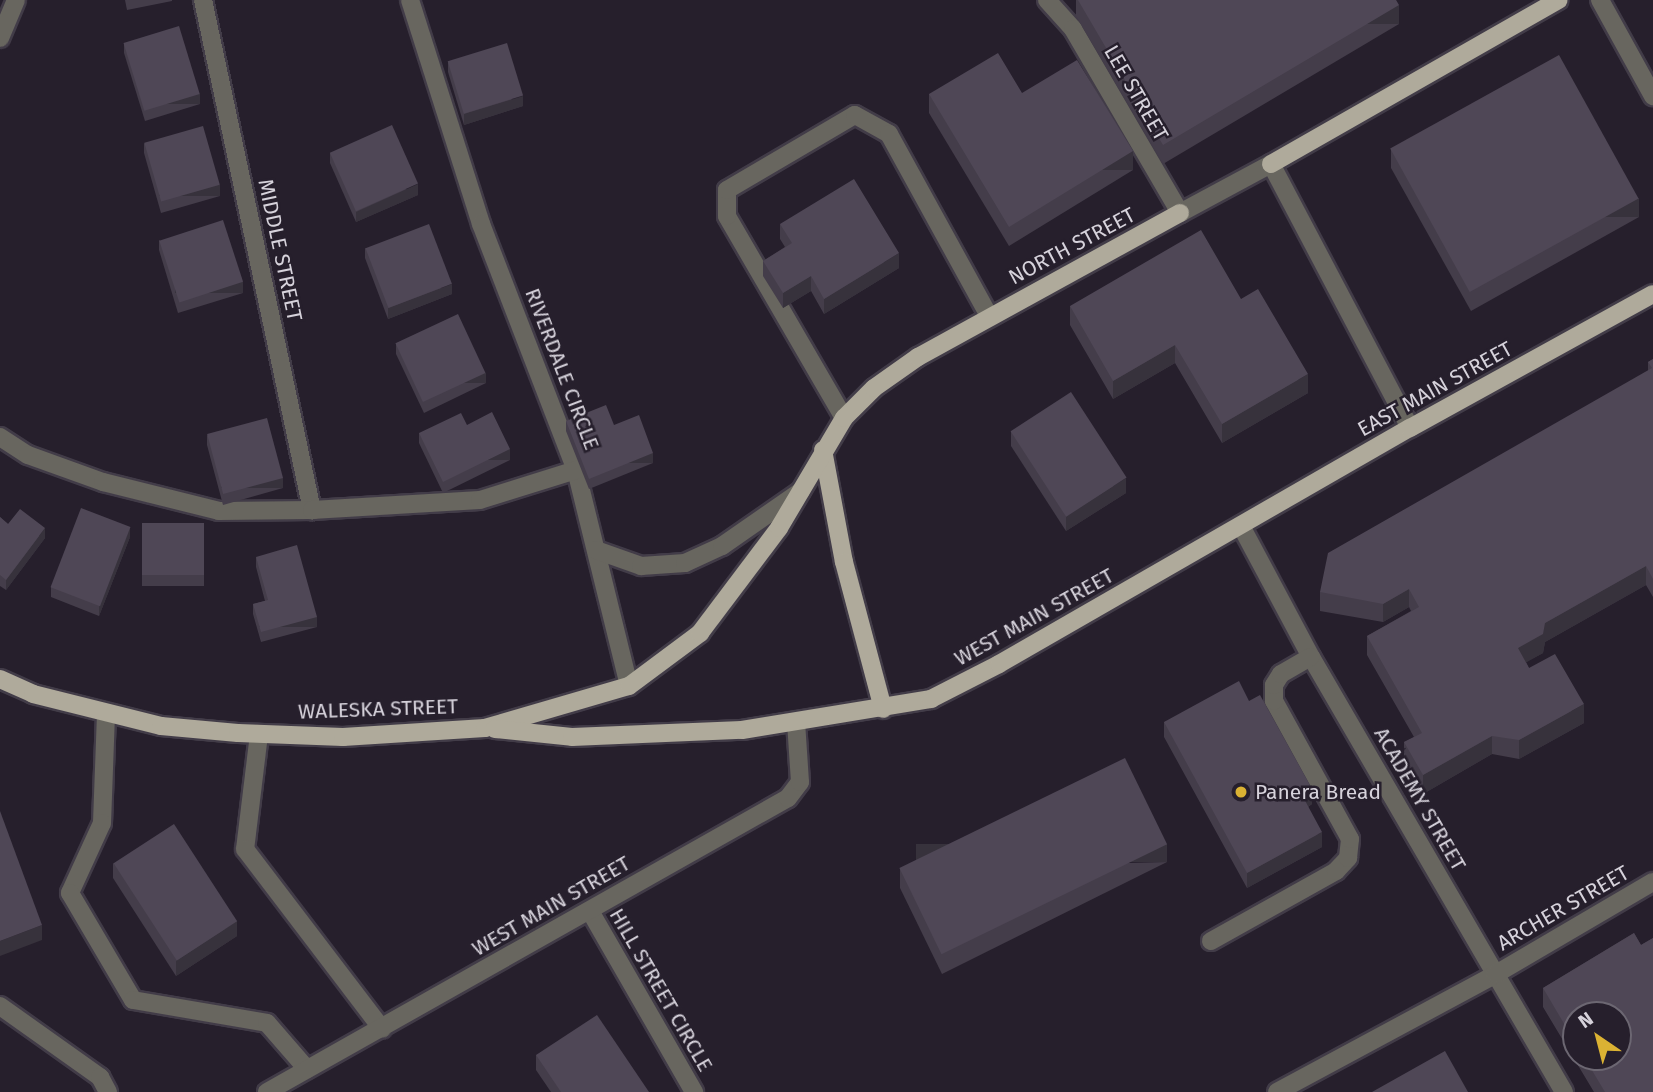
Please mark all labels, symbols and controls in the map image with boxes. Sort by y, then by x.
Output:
street label: LEE STREET [1098,41,1174,145]
street label: MIDDLE STREET [253,177,307,323]
street label: NORTH STREET [1004,202,1140,290]
street label: RIVERDALE CIRCLE [520,285,604,453]
street label: EAST MAIN STREET [1353,336,1517,442]
street label: WEST MAIN STREET [950,563,1118,671]
street label: WALESKA STREET [298,694,458,724]
street label: ACADEMY STREET [1369,723,1471,875]
place label: Panera Bread [1255,779,1381,805]
marker: Panera Bread [1233,784,1249,800]
street label: WEST MAIN STREET [468,851,634,961]
street label: ARCHER STREET [1493,860,1633,956]
street label: HILL STREET CIRCLE [604,904,718,1076]
north arrow [1562,1001,1632,1071]
text: N [1574,1007,1598,1033]

